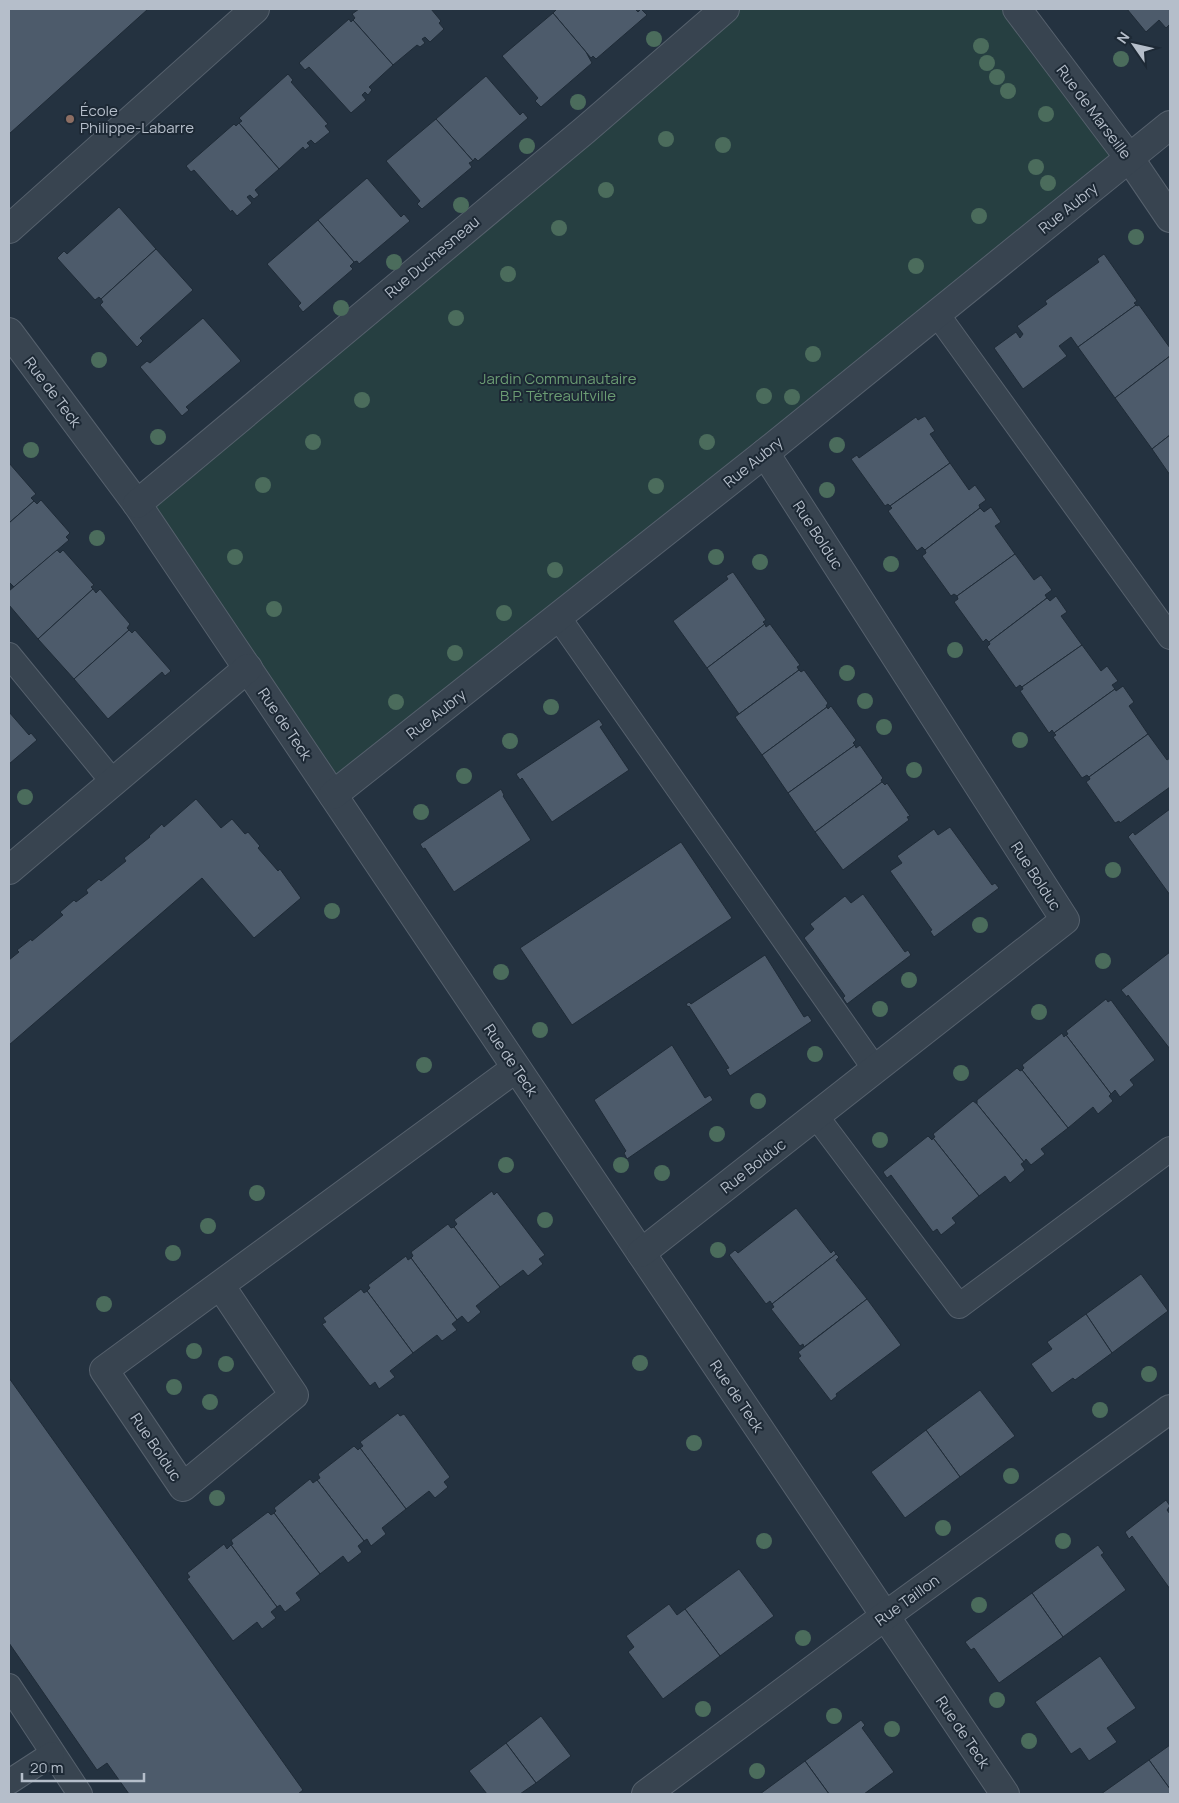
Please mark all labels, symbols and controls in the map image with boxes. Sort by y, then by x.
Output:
north arrow [1109,20,1159,70]
text: N [1112,28,1133,47]
street label: Rue de Marseille [1052,61,1136,164]
place label: École Philippe-Labarre [80,100,194,138]
marker: École Philippe-Labarre [64,113,76,125]
street label: Rue Aubry [1034,178,1102,238]
street label: Rue Duchesneau [380,211,484,303]
street label: Rue de Teck [20,353,87,432]
park label: Jardin Communautaire B.P. Tétreaultville [480,368,637,406]
street label: Rue Aubry [719,432,787,492]
street label: Rue Bolduc [788,497,848,573]
street label: Rue de Teck [253,684,317,765]
street label: Rue Aubry [402,684,470,744]
street label: Rue Bolduc [1006,838,1066,914]
street label: Rue de Teck [479,1020,543,1101]
street label: Rue Bolduc [716,1134,790,1198]
street label: Rue de Teck [705,1356,769,1437]
street label: Rue Bolduc [126,1409,186,1485]
street label: Rue Taillon [871,1570,943,1630]
street label: Rue de Teck [931,1692,995,1773]
scale bar [22,1750,145,1782]
text: 20 m [30,1757,63,1778]

